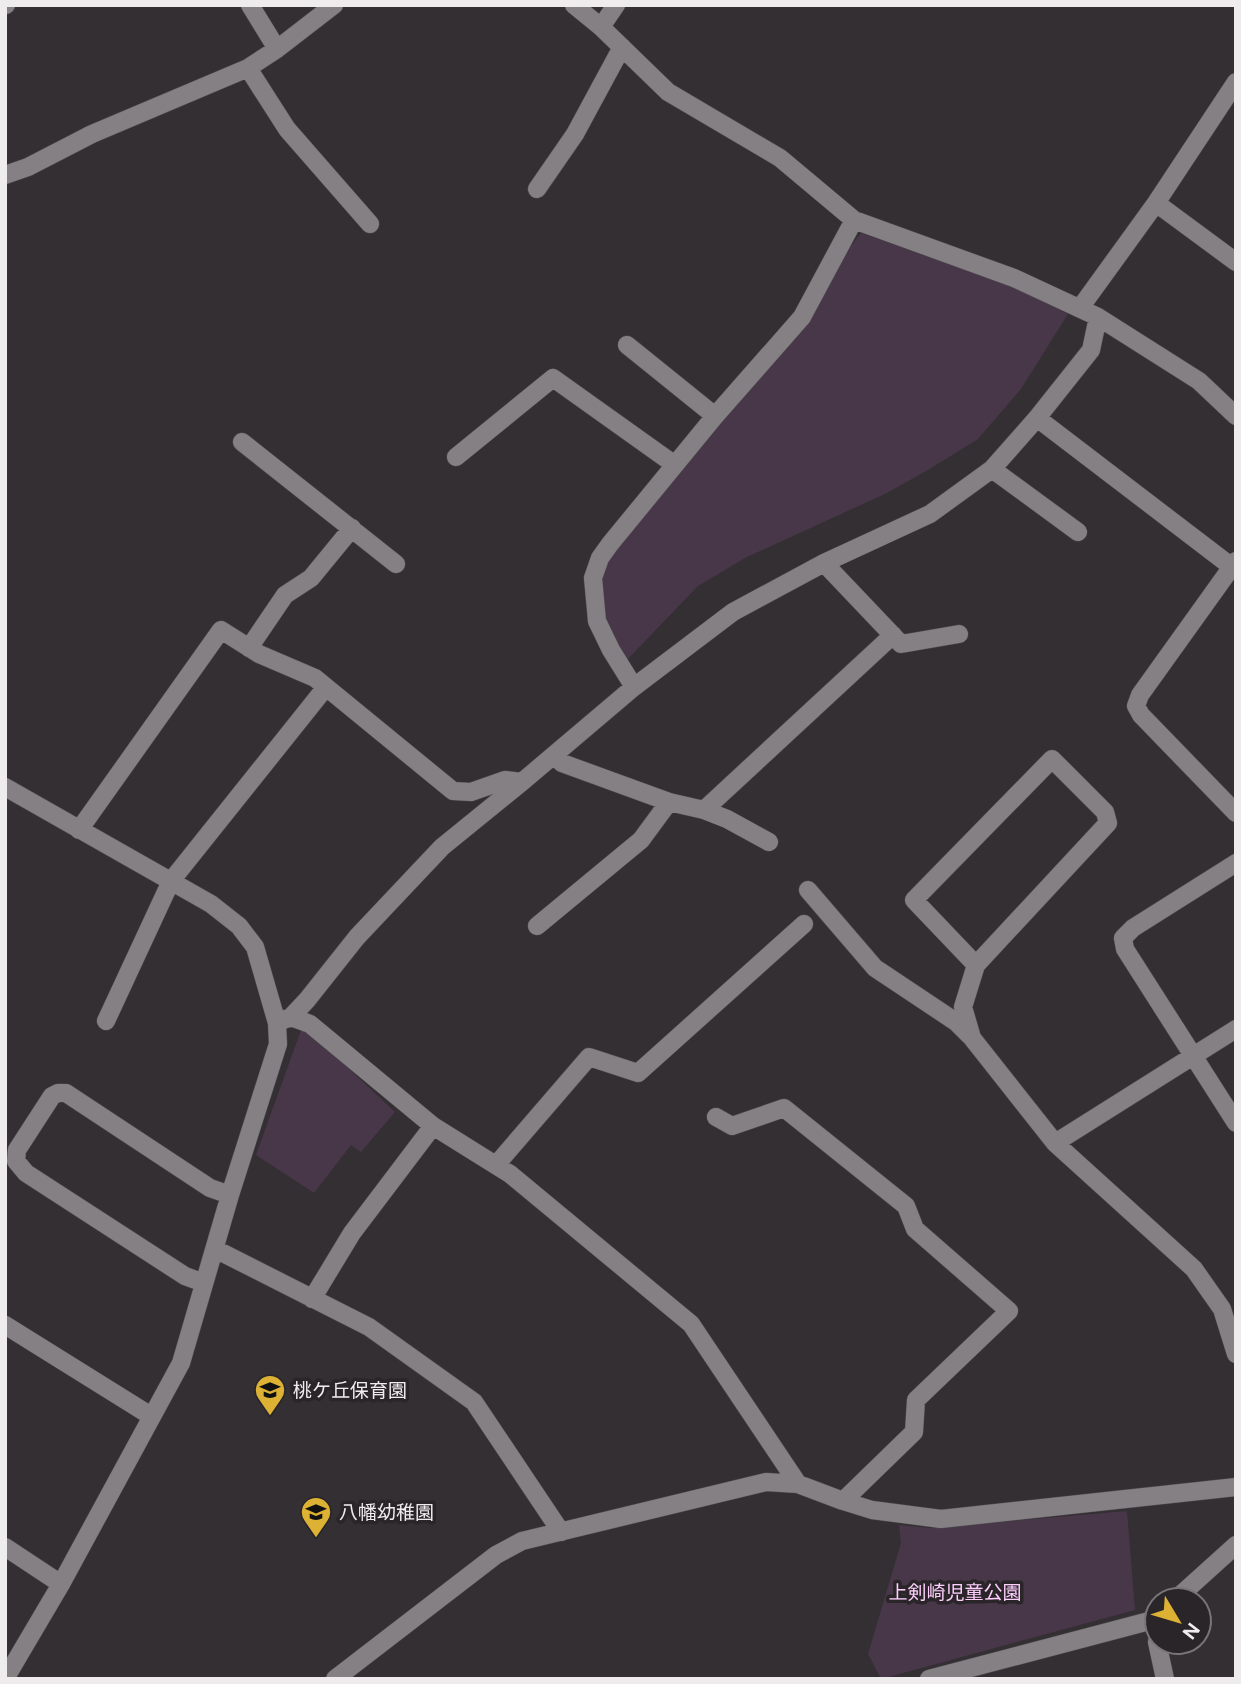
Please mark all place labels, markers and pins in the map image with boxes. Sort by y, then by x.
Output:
school or university icon: 桃ケ丘保育園 [253,1373,287,1417]
place label: 桃ケ丘保育園 [293,1379,407,1402]
school or university icon: 八幡幼稚園 [299,1495,333,1539]
place label: 八幡幼稚園 [339,1501,434,1524]

